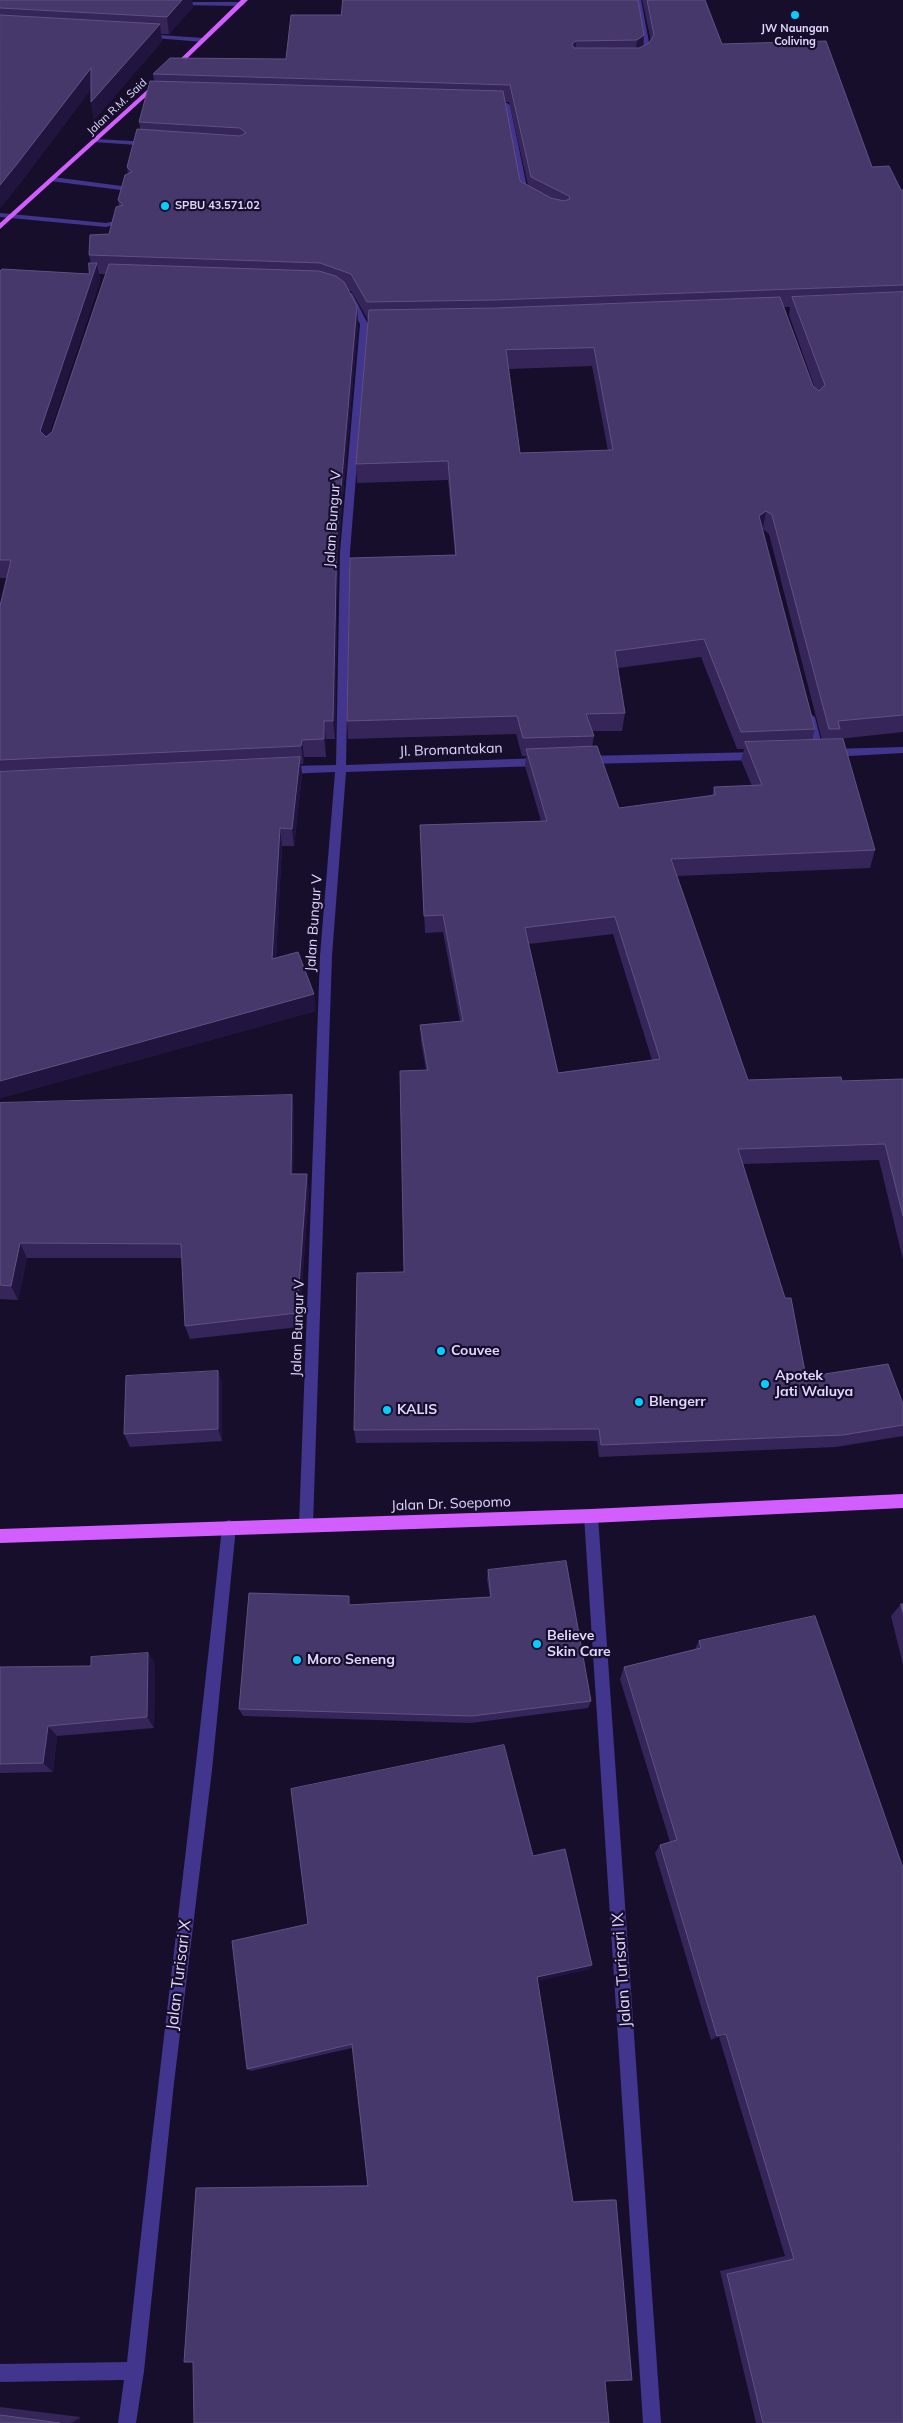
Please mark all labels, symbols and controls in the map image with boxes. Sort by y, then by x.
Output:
marker: JW Naungan Coliving [789,9,801,21]
place label: JW Naungan Coliving [761,22,829,48]
street label: Jalan R.M. Said [85,76,149,138]
place label: SPBU 43.571.02 [175,199,260,213]
marker: SPBU 43.571.02 [159,200,171,212]
street label: Jalan Bungur V [321,470,345,568]
street label: Jl. Bromantakan [399,740,503,760]
street label: Jalan Bungur V [302,874,326,972]
street label: Jalan Bungur V [288,1279,308,1377]
place label: Couvee [451,1343,500,1359]
marker: Couvee [435,1345,447,1357]
place label: Apotek Jati Waluya [775,1368,853,1400]
marker: Apotek Jati Waluya [759,1378,771,1390]
place label: Blengerr [649,1394,706,1410]
marker: Blengerr [633,1396,645,1408]
place label: KALIS [397,1402,437,1418]
marker: KALIS [381,1404,393,1416]
street label: Jalan Dr. Soepomo [391,1494,511,1514]
place label: Believe Skin Care [547,1628,611,1660]
marker: Believe Skin Care [531,1638,543,1650]
place label: Moro Seneng [307,1652,395,1668]
marker: Moro Seneng [291,1654,303,1666]
street label: Jalan Turisari IX [608,1912,636,2028]
street label: Jalan Turisari X [163,1919,195,2031]

